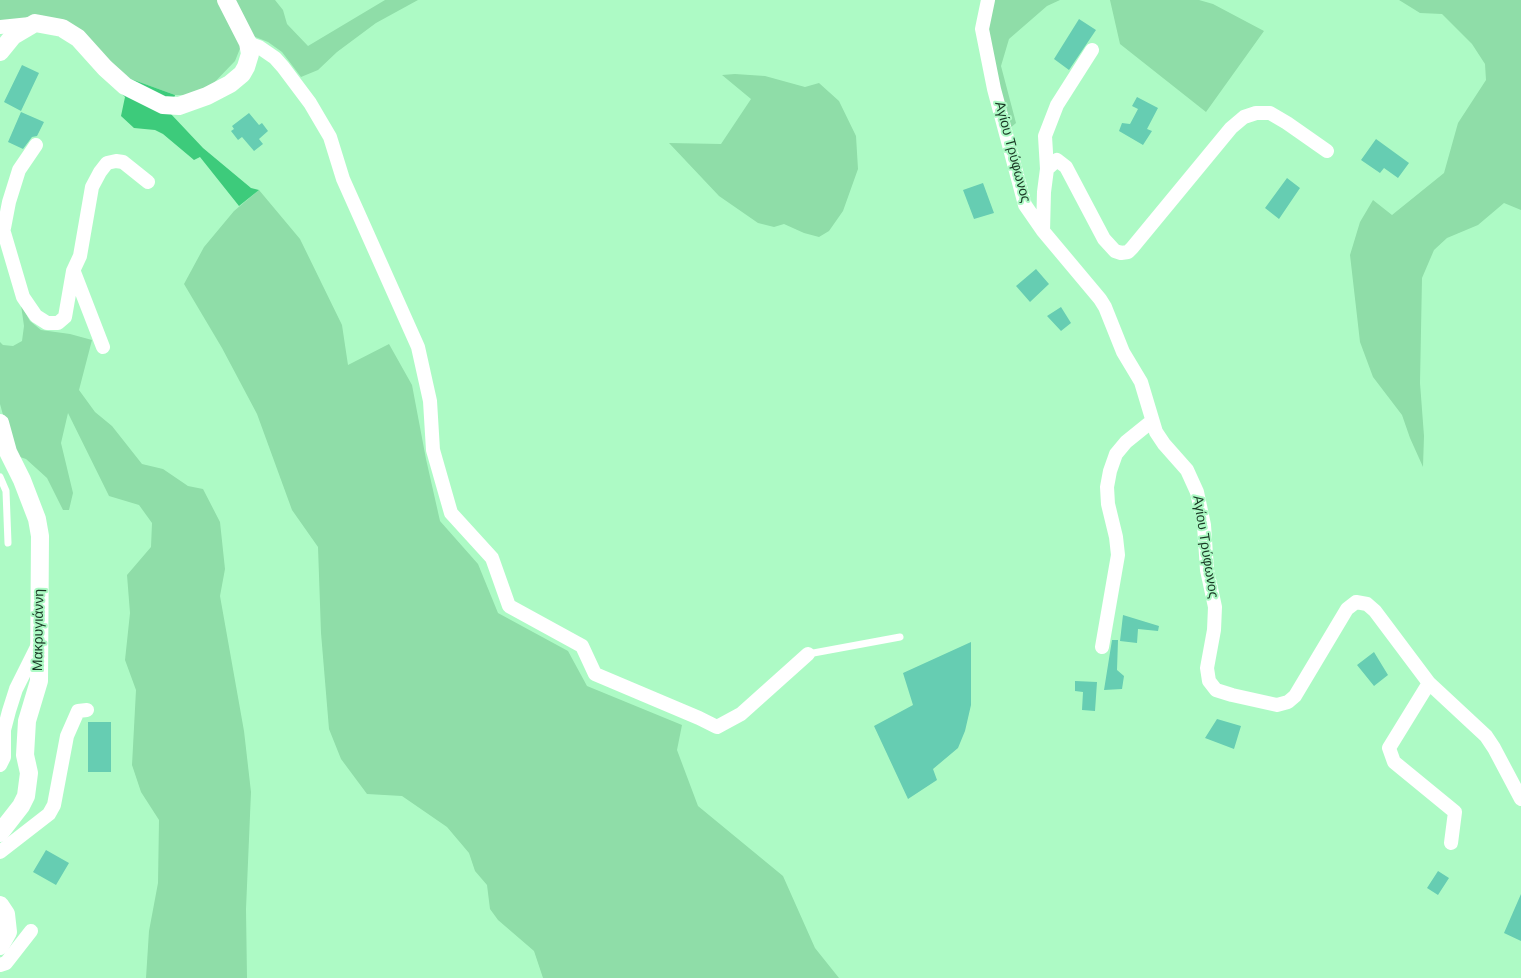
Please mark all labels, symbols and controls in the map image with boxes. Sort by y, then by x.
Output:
street label: Αγίου Τρύφωνος [990,100,1034,204]
street label: Αγίου Τρύφωνος [1189,494,1221,600]
street label: Μακρυγιάννη [30,589,48,671]

